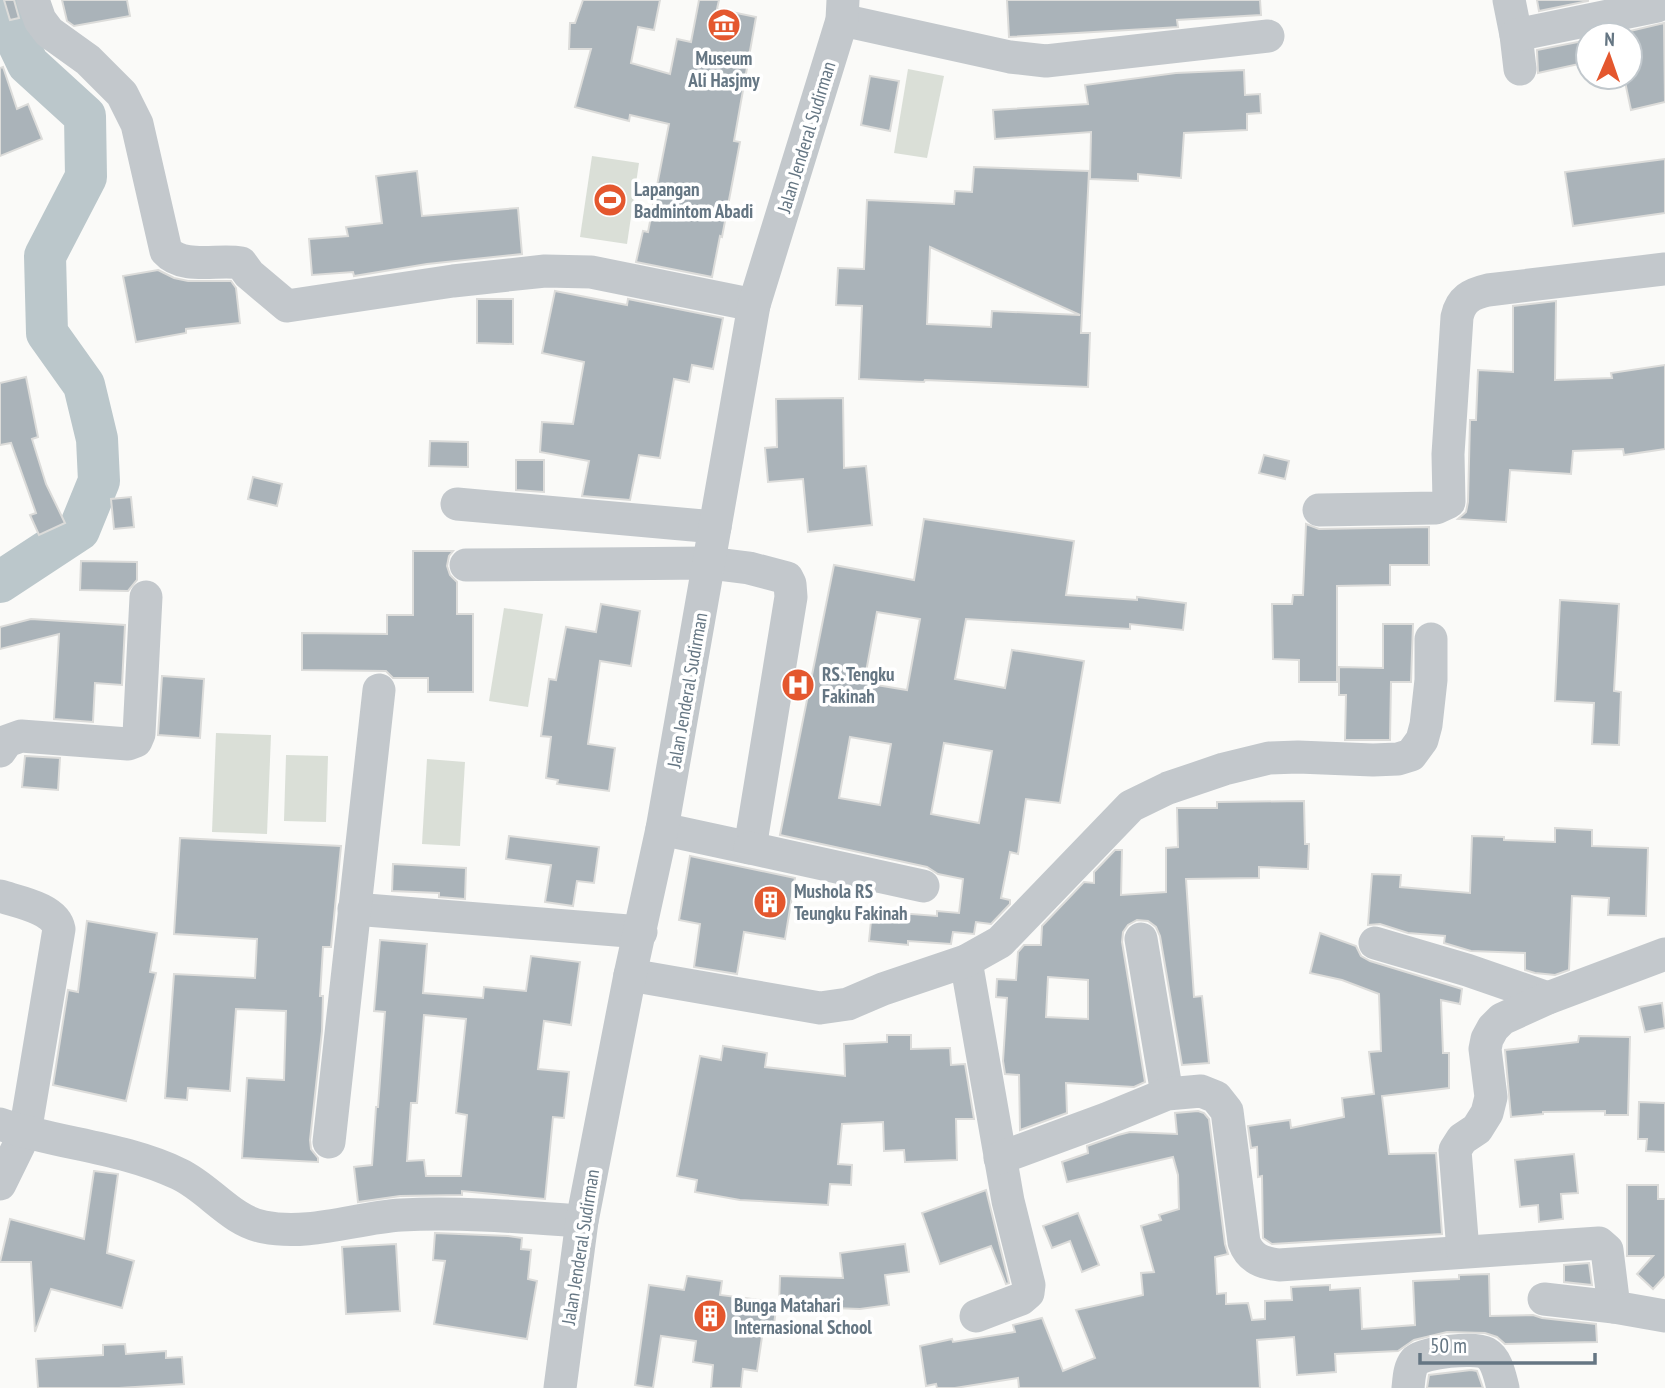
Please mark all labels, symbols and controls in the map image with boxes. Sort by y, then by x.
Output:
museum icon: Museum Ali Hasjmy [705,6,743,44]
north arrow [1574,21,1644,91]
text: N [1604,27,1615,51]
place label: Museum Ali Hasjmy [687,46,760,92]
street label: Jalan Jenderal Sudirman [771,58,840,216]
place label: Lapangan Badmintom Abadi [634,177,753,223]
sports icon: Lapangan Badmintom Abadi [591,181,629,219]
street label: Jalan Jenderal Sudirman [661,611,712,770]
place label: RS. Tengku Fakinah [822,662,895,708]
hospital icon: RS. Tengku Fakinah [779,666,817,704]
place label: Mushola RS Teungku Fakinah [794,879,908,925]
building icon: Mushola RS Teungku Fakinah [751,883,789,921]
street label: Jalan Jenderal Sudirman [556,1168,604,1327]
place label: Bunga Matahari Internasional School [734,1293,872,1339]
building icon: Bunga Matahari Internasional School [691,1297,729,1335]
scale bar [1420,1322,1595,1366]
text: 50 m [1430,1332,1467,1359]

